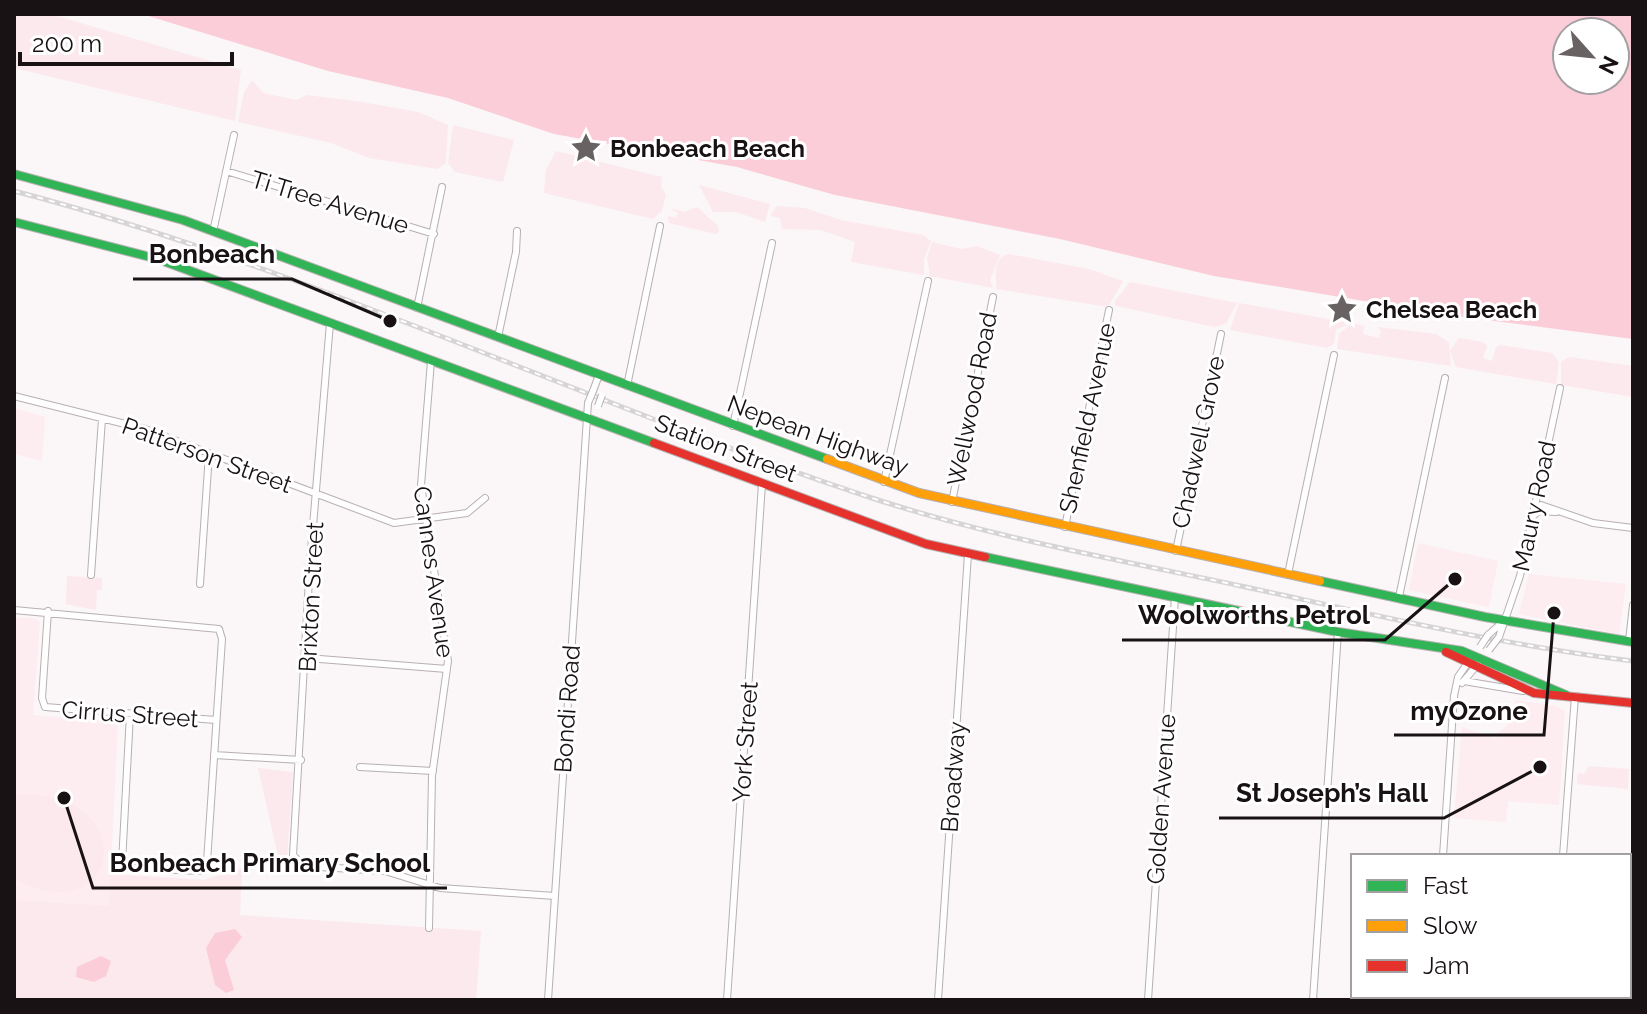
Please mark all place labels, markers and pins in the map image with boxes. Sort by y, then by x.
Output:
place icon: Bonbeach Beach [569,131,603,165]
place label: Bonbeach Beach [610,134,805,163]
callout: Bonbeach [133,229,292,279]
place icon: Chelsea Beach [1325,292,1359,326]
place label: Chelsea Beach [1366,295,1537,324]
callout: Woolworths Petrol [1122,590,1385,640]
callout: myOzone [1394,685,1544,735]
callout: St Joseph’s Hall [1219,768,1444,818]
callout: Bonbeach Primary School [93,838,447,888]

